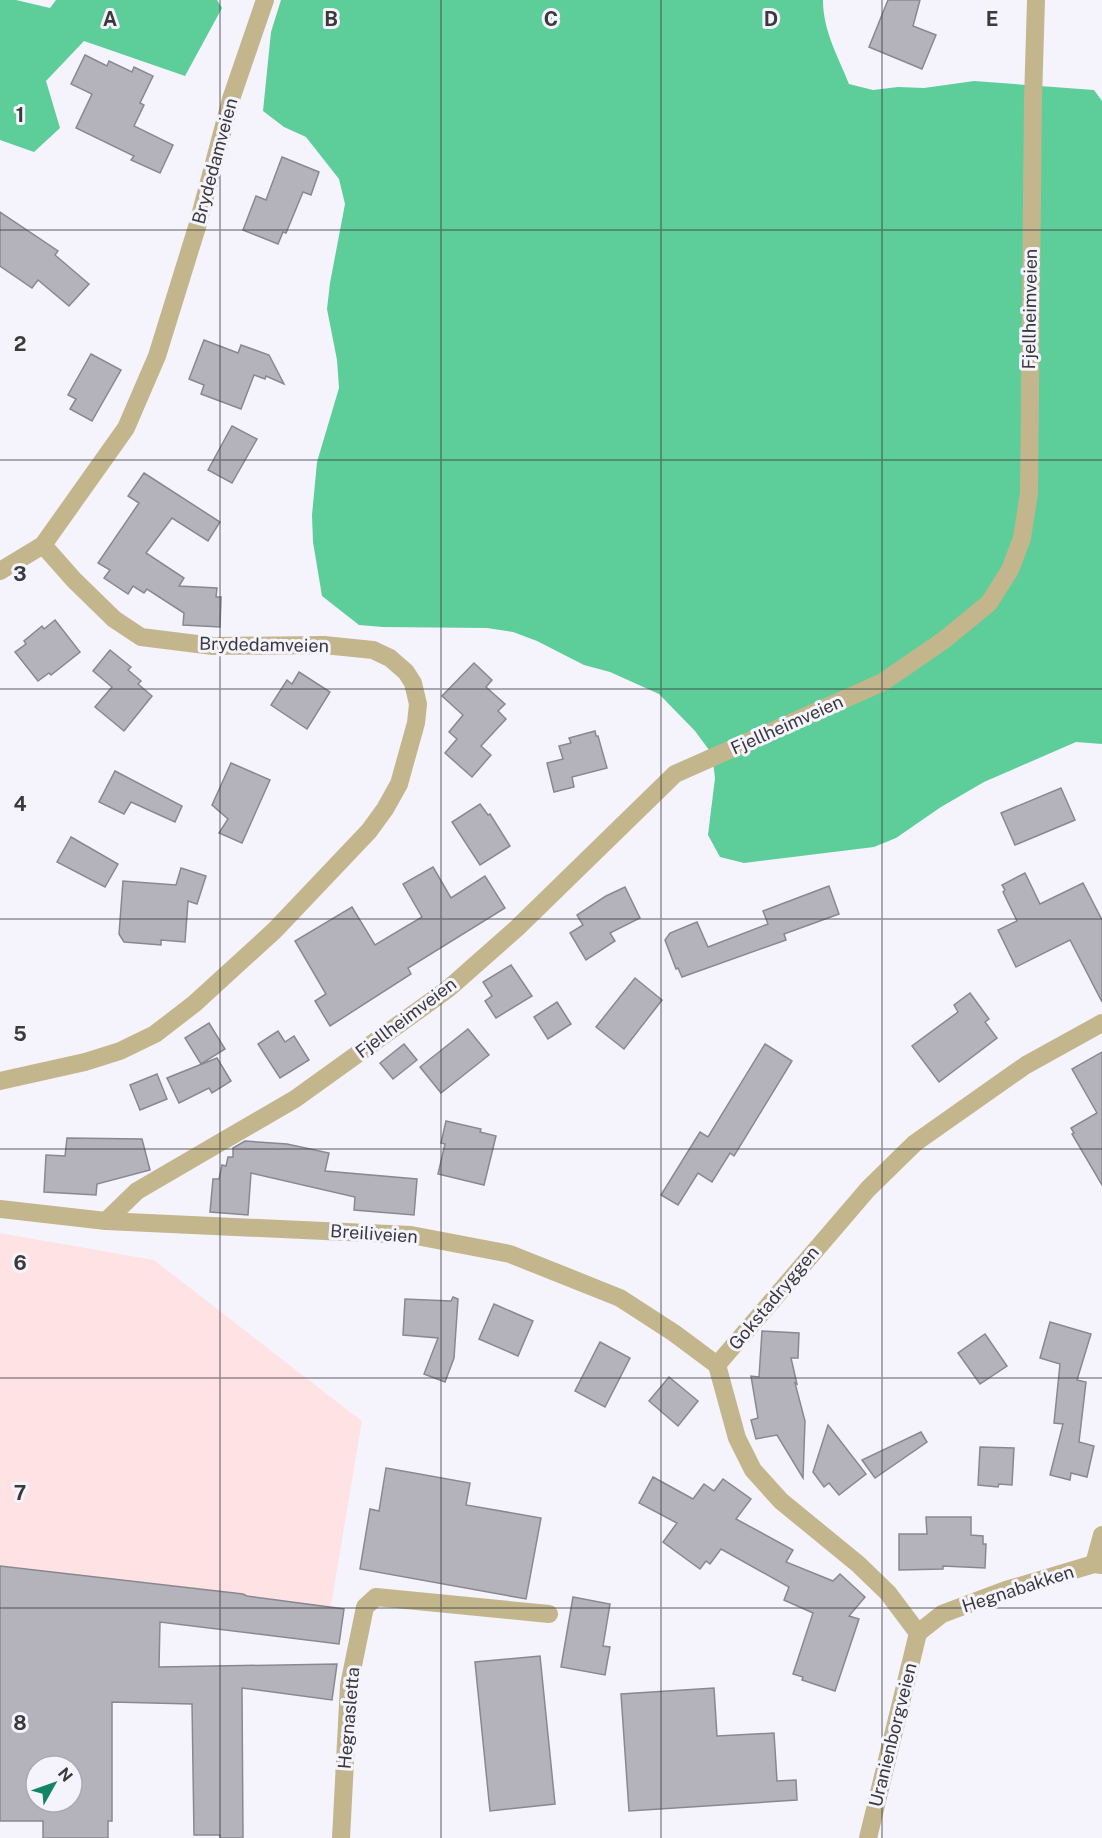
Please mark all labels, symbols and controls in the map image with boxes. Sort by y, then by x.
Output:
text: A [103,7,117,31]
text: B [324,7,338,31]
text: C [544,7,558,31]
text: D [764,7,778,31]
text: E [986,7,998,31]
street label: Brydedamveien [188,95,241,226]
text: 1 [16,103,24,127]
street label: Fjellheimveien [1018,248,1041,370]
text: 2 [14,332,26,356]
text: 3 [13,562,27,586]
street label: Brydedamveien [199,633,329,656]
street label: Fjellheimveien [727,690,846,759]
text: 4 [13,792,27,816]
street label: Fjellheimveien [351,973,460,1062]
text: 5 [13,1022,27,1046]
street label: Breiliveien [330,1220,419,1247]
street label: Gokstadryggen [724,1242,823,1354]
text: 6 [13,1251,27,1275]
text: 7 [14,1481,26,1505]
street label: Hegnabakken [959,1561,1076,1616]
street label: Uranienborgveien [864,1661,921,1809]
street label: Hegnasletta [334,1666,363,1770]
text: 8 [13,1711,27,1735]
north arrow [24,1754,84,1814]
text: N [54,1764,76,1786]

